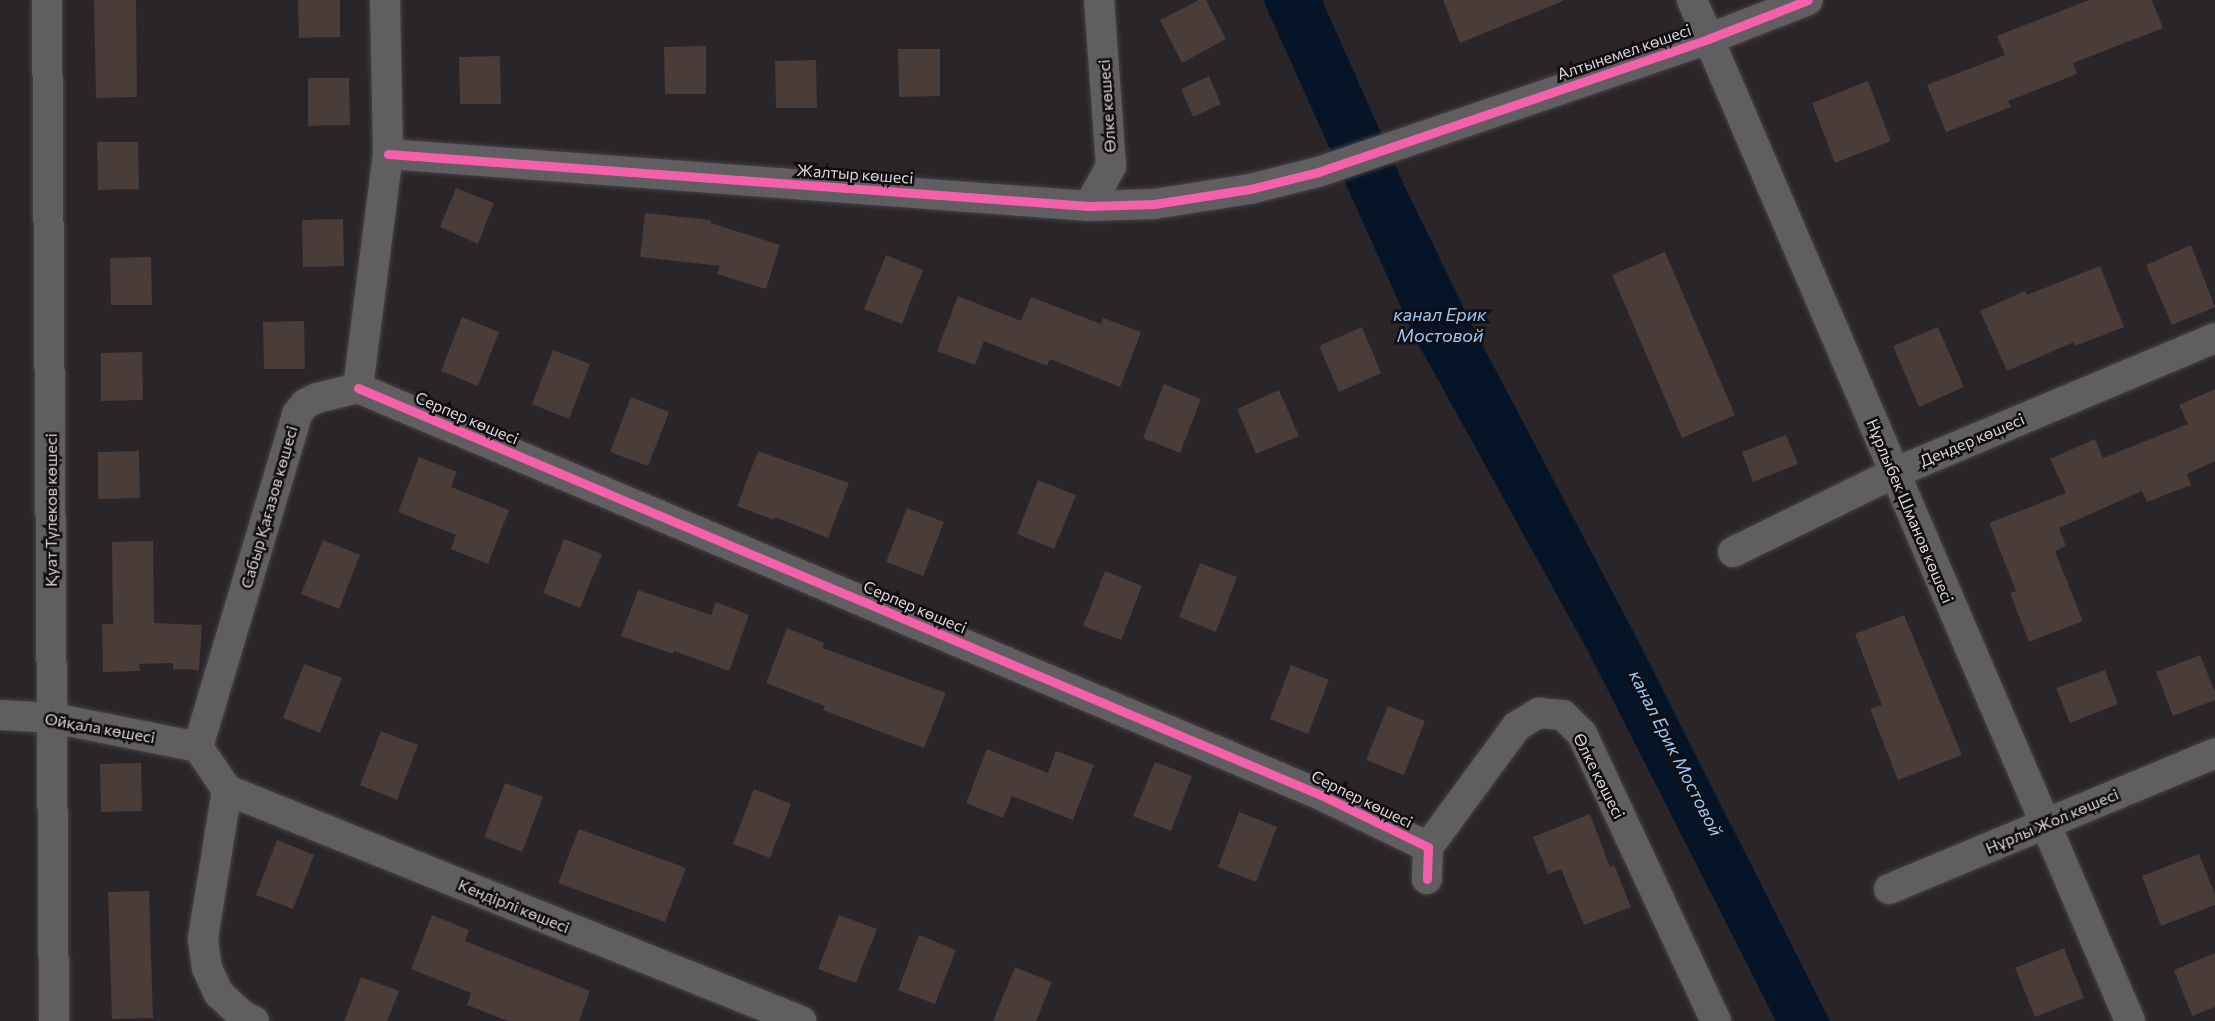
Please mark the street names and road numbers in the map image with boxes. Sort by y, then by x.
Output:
street label: Алтынемел көшесі [1554,20,1694,84]
street label: Өлке көшесі [1094,59,1120,153]
street label: Жалтыр көшесі [796,160,914,188]
street label: Серпер көшесі [413,388,521,448]
street label: Дендер көшесі [1917,409,2027,471]
street label: Нұрлыбек Шманов көшесі [1862,416,1958,606]
street label: Сабыр Қағазов көшесі [237,423,301,591]
street label: Қуат Түлеков көшесі [41,433,61,587]
street label: Серпер көшесі [861,577,969,637]
street label: Ойқала көшесі [43,709,157,747]
street label: Өлке көшесі [1569,730,1629,822]
street label: Серпер көшесі [1308,766,1416,832]
street label: Нұрлы Жол көшесі [1983,784,2121,858]
street label: Кендірлі көшесі [455,875,573,937]

